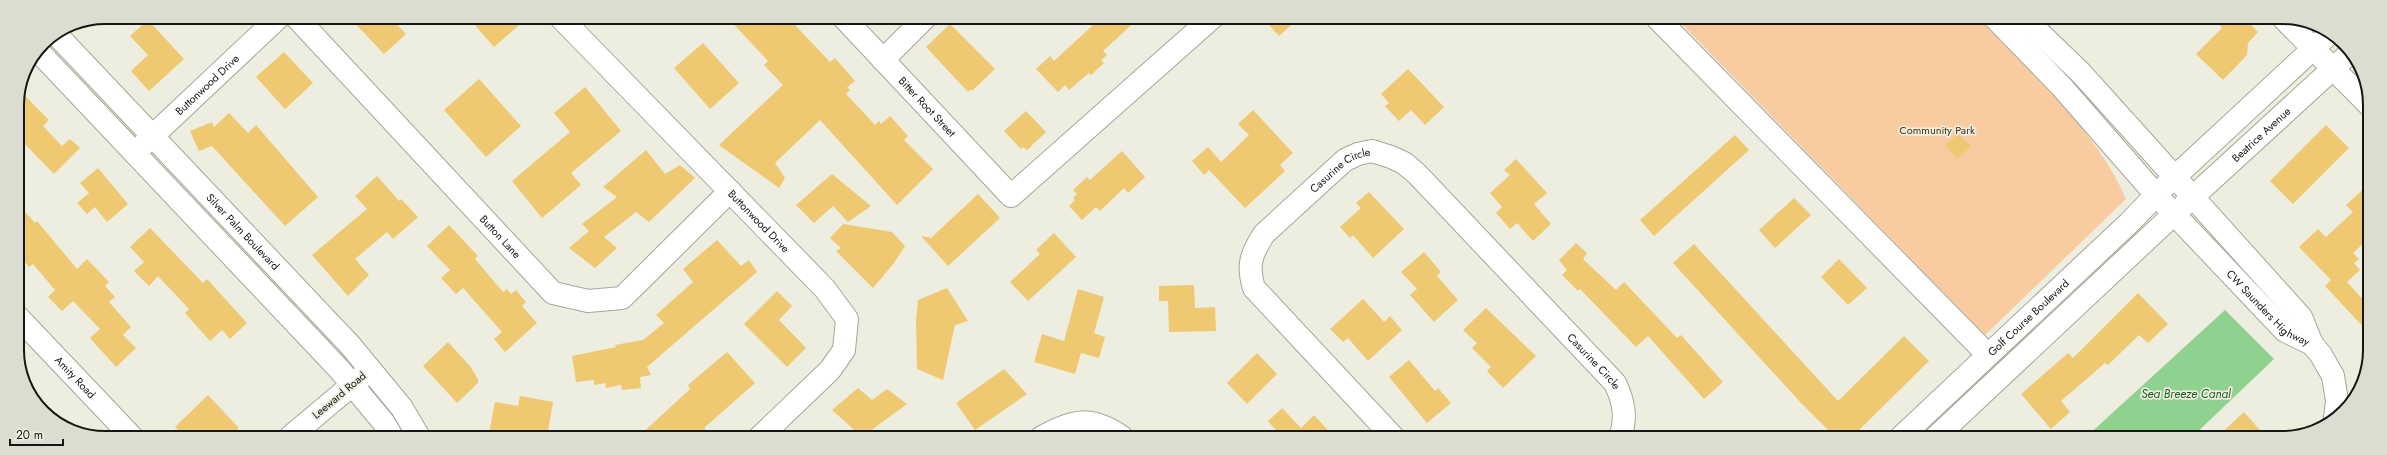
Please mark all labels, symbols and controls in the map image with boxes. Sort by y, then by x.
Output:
street label: Buttonwood Drive [172,50,243,119]
street label: Bitter Root Street [895,73,960,141]
street label: Beatrice Avenue [2228,103,2294,166]
park label: Community Park [1899,122,1975,138]
street label: Casurine Circle [1306,144,1372,196]
street label: Buttonwood Drive [724,186,794,256]
street label: Silver Palm Boulevard [203,190,283,274]
street label: Button Lane [476,211,525,262]
street label: CW Saunders Highway [2223,266,2312,350]
street label: Golf Course Boulevard [1984,275,2073,360]
street label: Casurine Circle [1564,329,1625,392]
street label: Amity Road [51,352,99,402]
street label: Leeward Road [309,368,369,422]
water label: Sea Breeze Canal [2141,385,2232,403]
scale bar [10,421,63,447]
text: 20 m [16,426,43,444]

